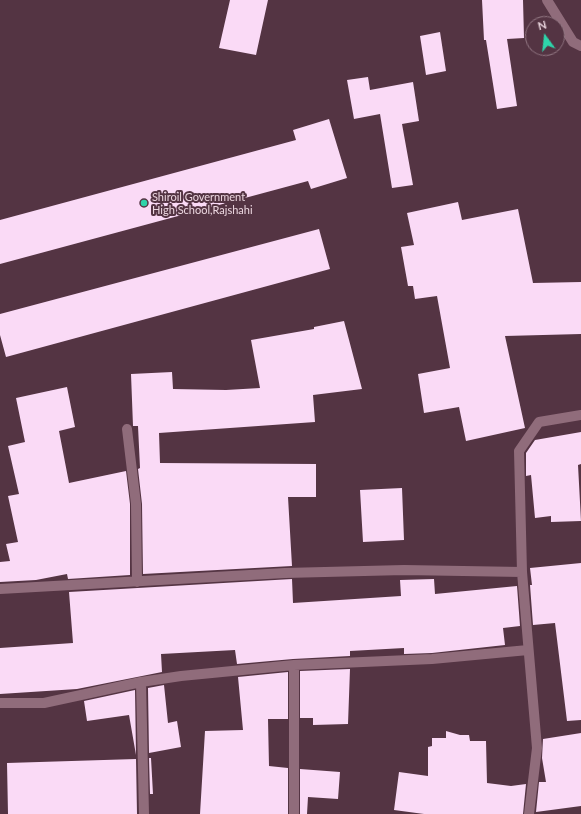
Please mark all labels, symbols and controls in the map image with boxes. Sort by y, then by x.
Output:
north arrow [525,16,565,56]
text: N [536,18,548,32]
place label: Shiroil Government High School,Rajshahi [152,190,253,216]
marker: Shiroil Government High School,Rajshahi [139,198,149,208]

